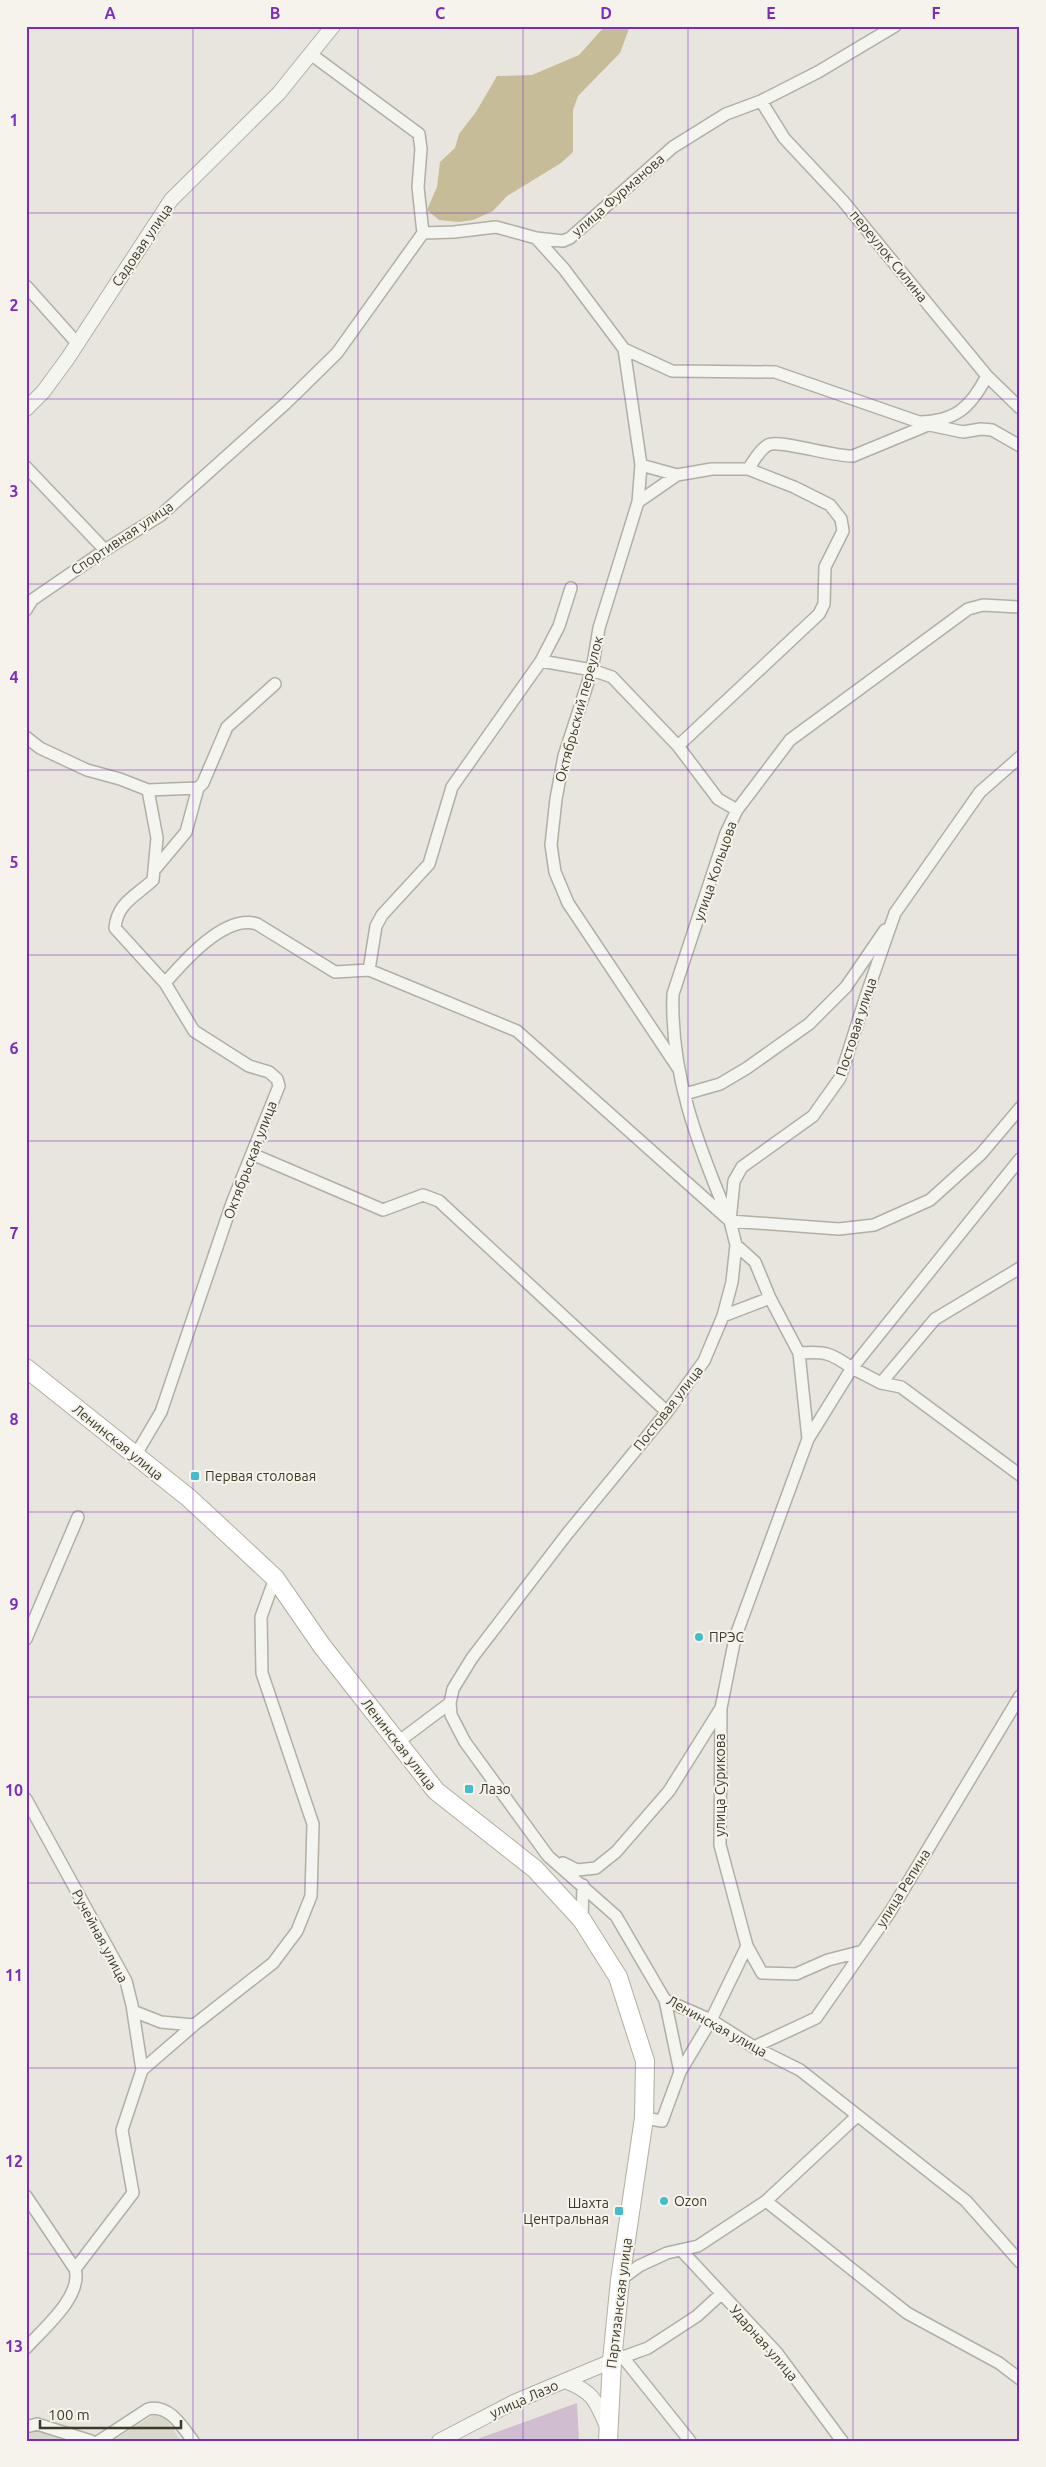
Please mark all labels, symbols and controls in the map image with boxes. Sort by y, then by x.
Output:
text: A [104,4,116,22]
text: B [270,4,280,22]
text: C [435,4,445,22]
text: D [600,4,612,22]
text: E [766,4,776,22]
text: F [932,4,941,22]
text: 1 [9,111,19,129]
street label: улица Фурманова [569,151,667,239]
street label: Садовая улица [108,201,176,289]
street label: переулок Силина [847,207,931,305]
text: 2 [9,296,19,314]
text: 3 [9,482,19,500]
street label: Спортивная улица [68,498,176,578]
street label: Октябрьский переулок [552,634,606,784]
text: 4 [9,668,19,686]
street label: улица Кольцова [690,819,740,923]
text: 5 [9,853,19,871]
street label: Постовая улица [832,976,880,1078]
text: 6 [9,1039,19,1057]
street label: Октябрьская улица [220,1099,280,1221]
text: 7 [9,1224,19,1242]
street label: Постовая улица [630,1363,706,1453]
street label: Ленинская улица [69,1401,167,1483]
text: 8 [9,1410,19,1428]
place label: Первая столовая [205,1468,316,1484]
marker: Первая столовая [189,1470,201,1482]
text: 9 [9,1595,19,1613]
place label: ПРЭС [709,1629,745,1645]
marker: ПРЭС [693,1631,705,1643]
street label: Ленинская улица [358,1695,440,1793]
street label: улица Сурикова [712,1733,728,1837]
text: 10 [5,1781,23,1799]
place label: Лазо [479,1781,511,1797]
marker: Лазо [463,1783,475,1795]
street label: улица Репина [873,1846,933,1930]
street label: Ручейная улица [69,1887,131,1985]
text: 11 [5,1966,23,1984]
street label: Ленинская улица [664,1992,770,2060]
text: 12 [5,2152,23,2170]
place label: Ozon [674,2193,707,2209]
place label: Шахта Центральная [523,2195,609,2227]
marker: Ozon [658,2195,670,2207]
marker: Шахта Центральная [613,2205,625,2217]
street label: Партизанская улица [603,2237,635,2369]
street label: Ударная улица [727,2302,801,2384]
text: 13 [5,2337,23,2355]
street label: улица Лазо [487,2377,561,2421]
scale bar [40,2397,181,2429]
text: 100 m [48,2406,90,2423]

